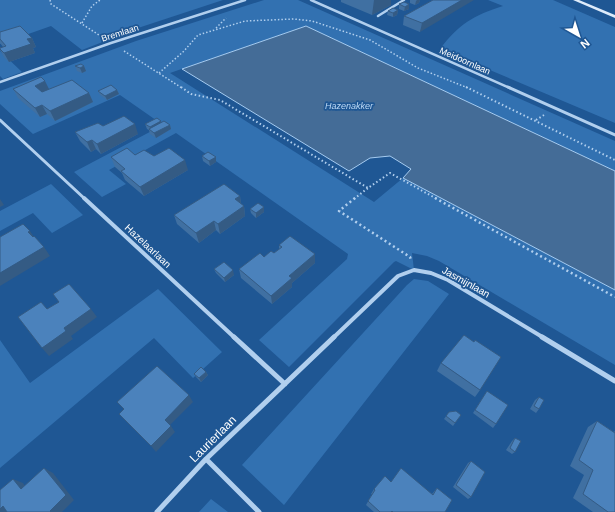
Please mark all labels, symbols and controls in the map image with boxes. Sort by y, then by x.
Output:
north arrow [559,16,599,56]
street label: Bremlaan [100,22,140,44]
text: N [578,37,592,51]
street label: Meidoornlaan [438,45,492,77]
water label: Hazenakker [325,101,374,111]
street label: Hazelaarlaan [123,222,173,270]
street label: Jasmijnlaan [440,264,492,300]
street label: Laurierlaan [187,413,239,465]

